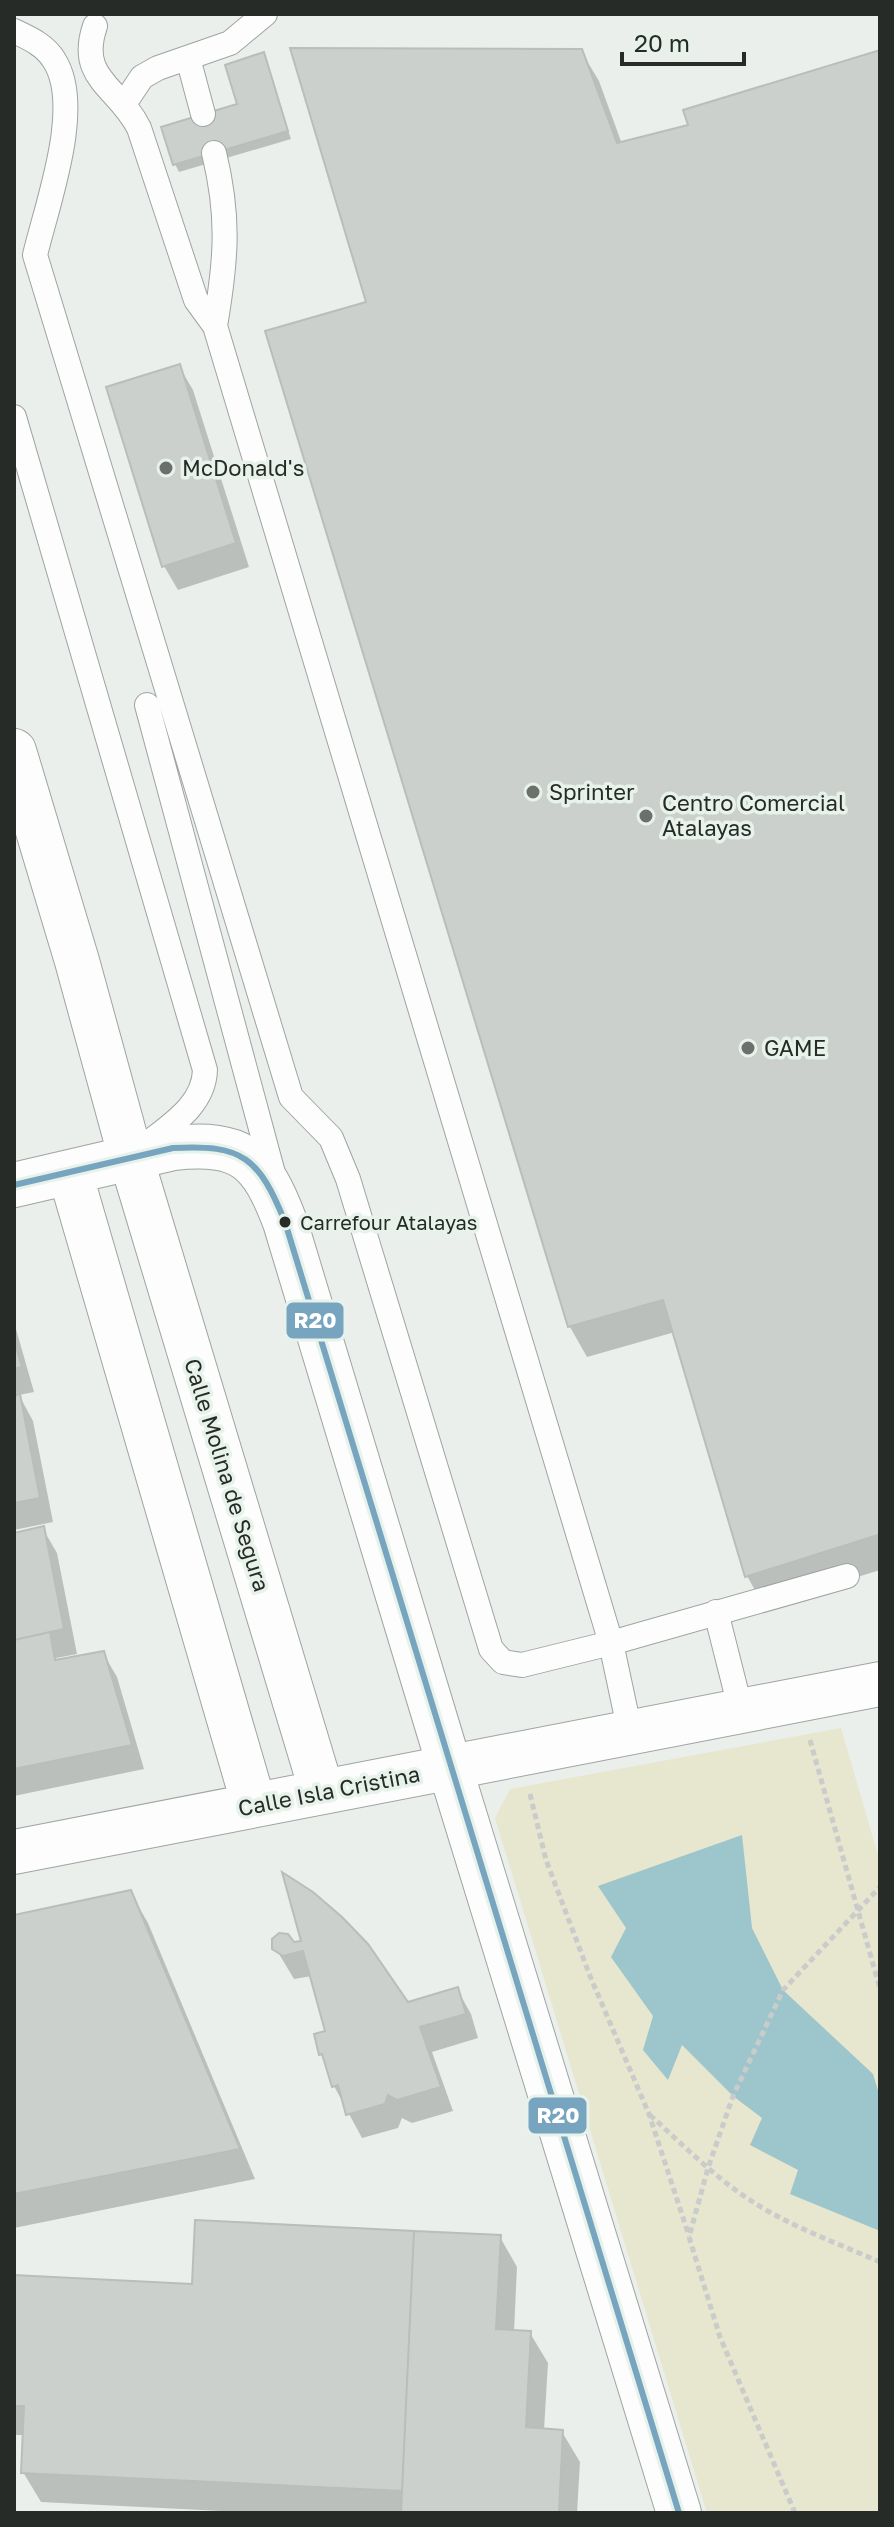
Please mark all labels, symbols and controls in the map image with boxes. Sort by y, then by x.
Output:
scale bar [622,16,744,66]
text: 20 m [634,28,690,57]
place label: McDonald's [182,454,304,481]
marker: McDonald's [157,459,175,477]
place label: Sprinter [549,778,635,805]
marker: Sprinter [524,783,542,801]
place label: Centro Comercial Atalayas [662,789,845,841]
marker: Centro Comercial Atalayas [637,807,655,825]
place label: GAME [764,1034,826,1061]
marker: GAME [739,1039,757,1057]
place label: Carrefour Atalayas [300,1210,477,1234]
marker: Carrefour Atalayas [277,1214,293,1230]
line badge: R20 [285,1301,345,1340]
text: R20 [293,1306,337,1333]
street label: Calle Molina de Segura [179,1355,276,1595]
street label: Calle Isla Cristina [236,1760,422,1821]
line badge: R20 [527,2096,588,2135]
text: R20 [536,2101,580,2128]

